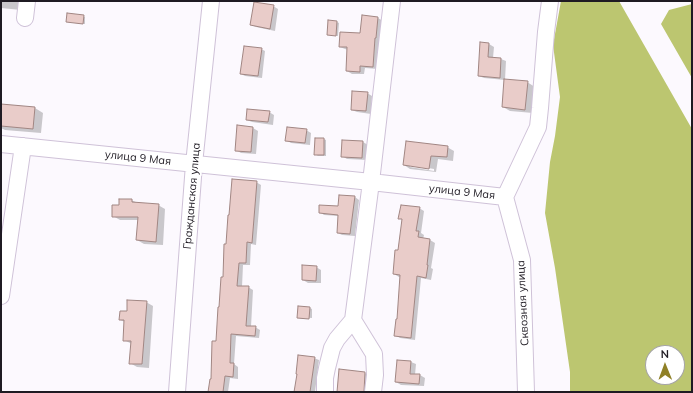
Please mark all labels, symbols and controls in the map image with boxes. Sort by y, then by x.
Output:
street label: Гражданская улица [181,142,203,250]
street label: улица 9 Мая [104,148,172,168]
street label: улица 9 Мая [428,182,496,202]
street label: Сквозная улица [514,260,532,346]
north arrow [645,345,685,385]
text: N [661,347,669,361]

